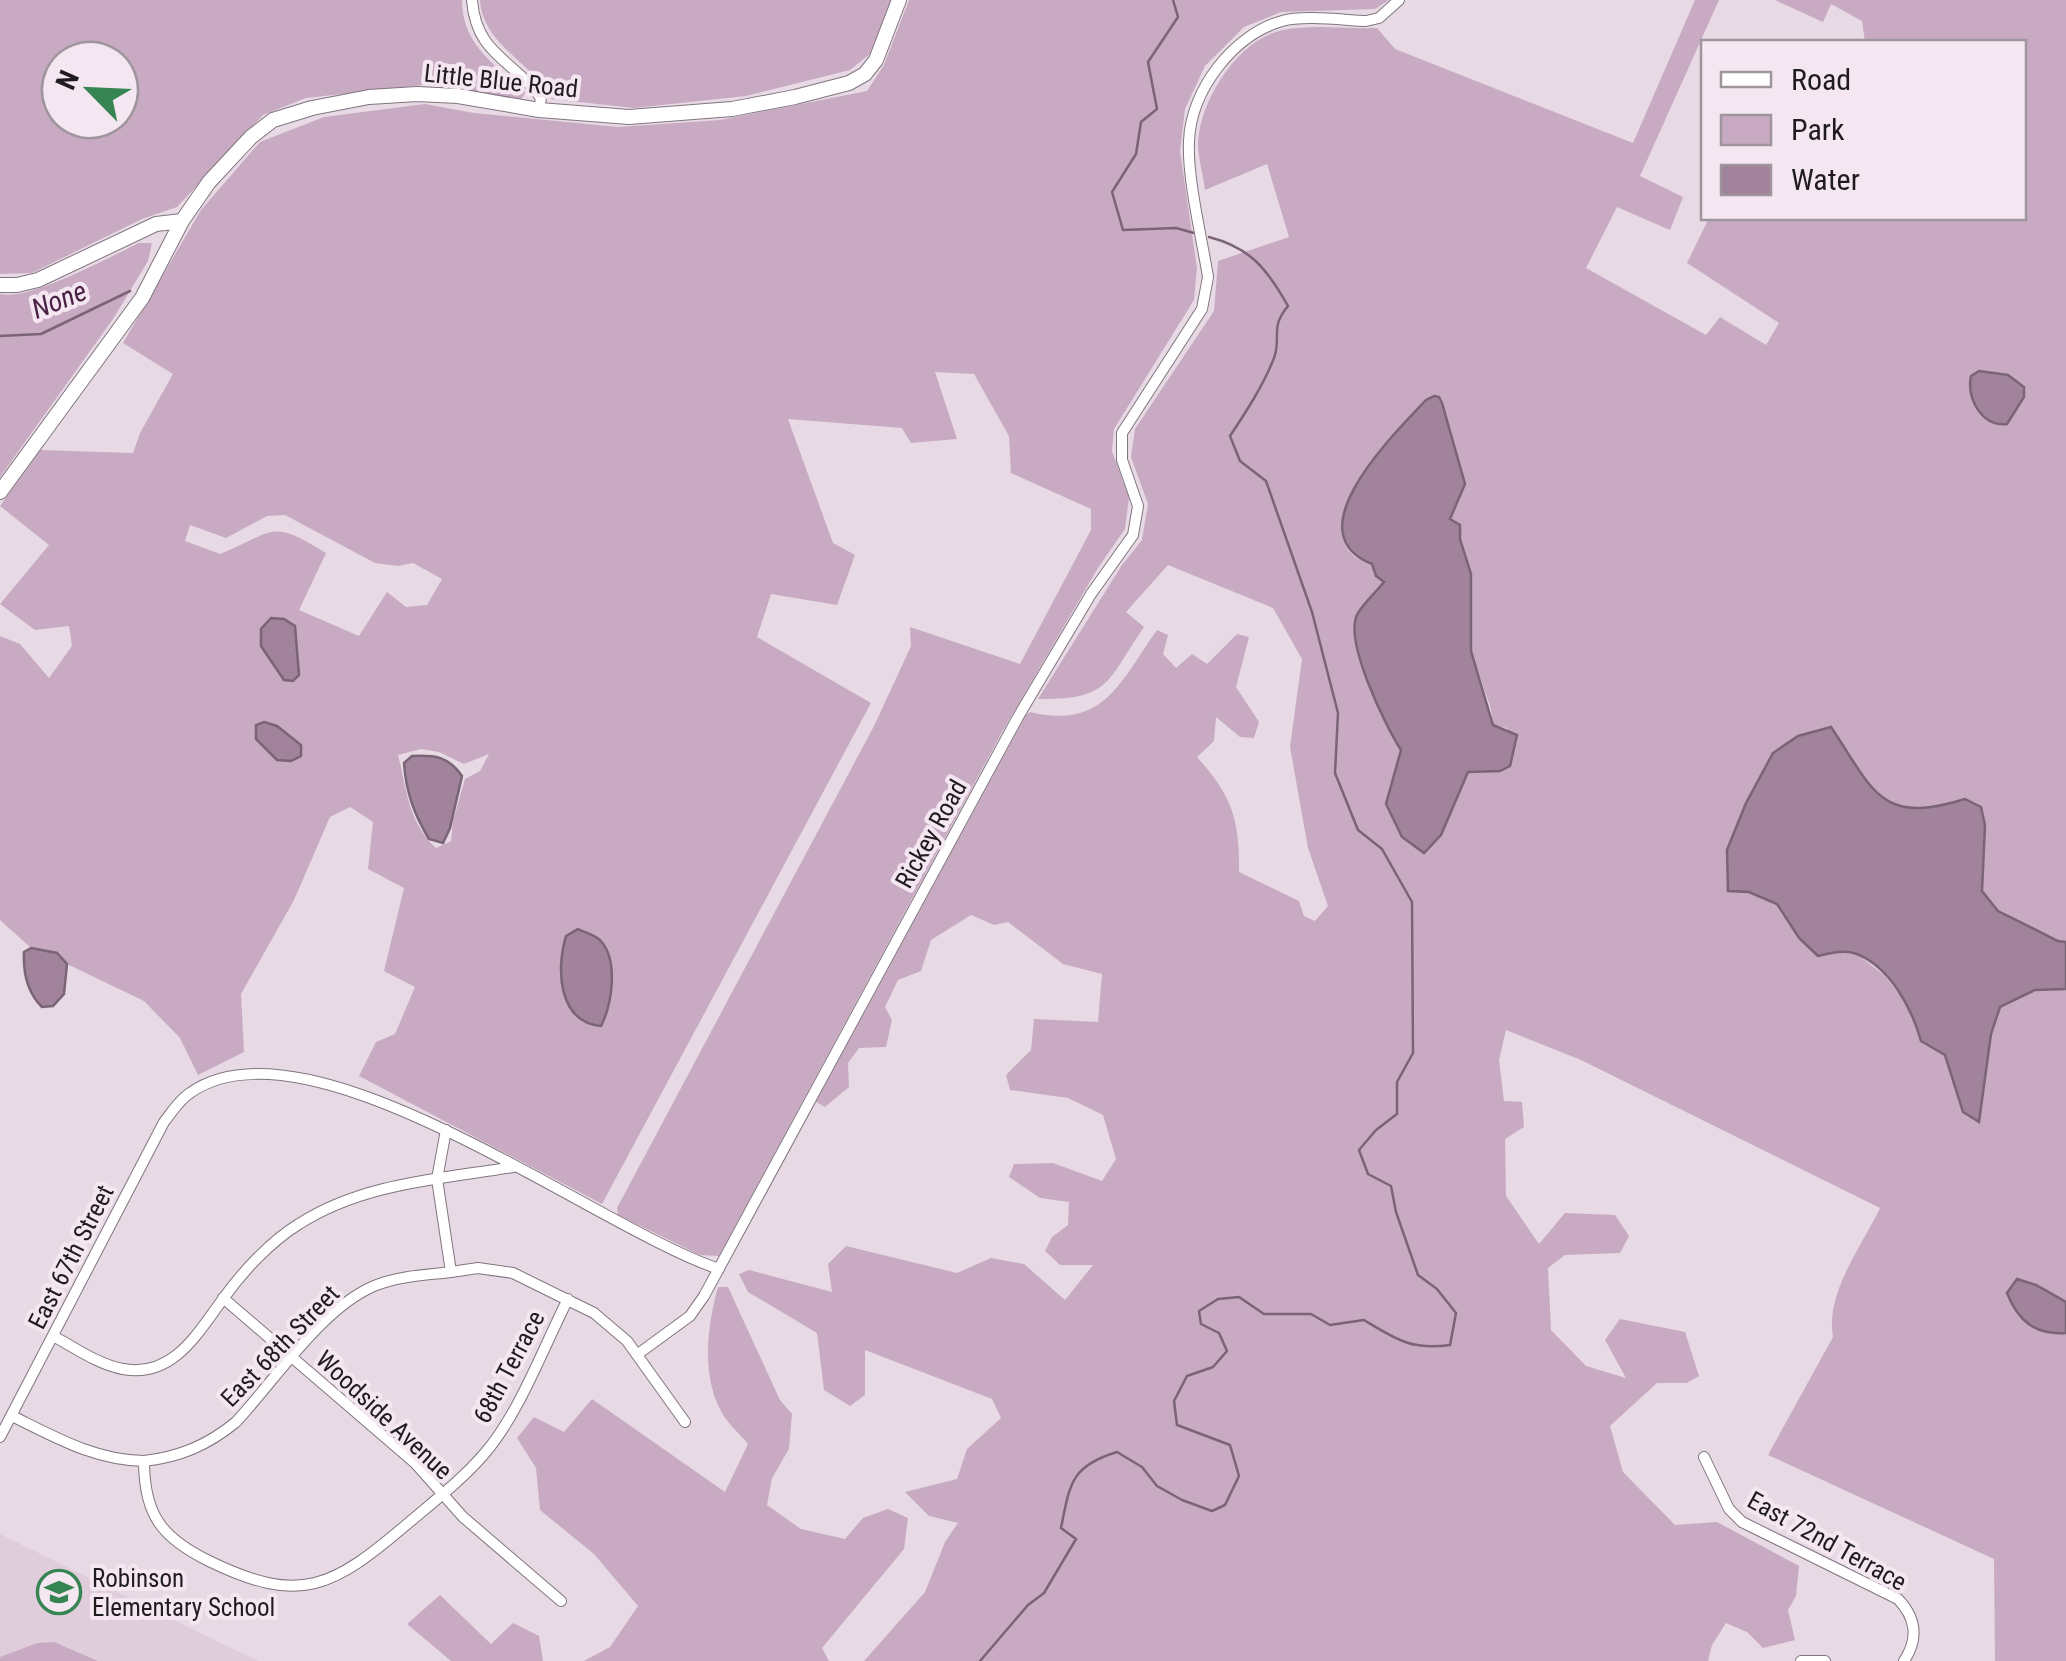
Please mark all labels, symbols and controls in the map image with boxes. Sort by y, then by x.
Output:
north arrow [40,40,140,140]
legend [1701,40,2026,220]
street label: Little Blue Road [423,58,579,104]
text: Road [1791,62,1851,97]
text: N [49,65,86,95]
text: Park [1791,112,1845,147]
text: Water [1791,162,1860,197]
water label: None [27,274,91,326]
street label: Rickey Road [889,775,973,893]
street label: East 67th Street [22,1180,120,1334]
street label: East 68th Street [215,1279,345,1413]
street label: 68th Terrace [467,1306,551,1428]
street label: Woodside Avenue [310,1345,458,1485]
street label: East 72nd Terrace [1743,1485,1911,1597]
place label: Robinson Elementary School [92,1564,275,1622]
school or university icon: Robinson Elementary School [36,1569,82,1615]

